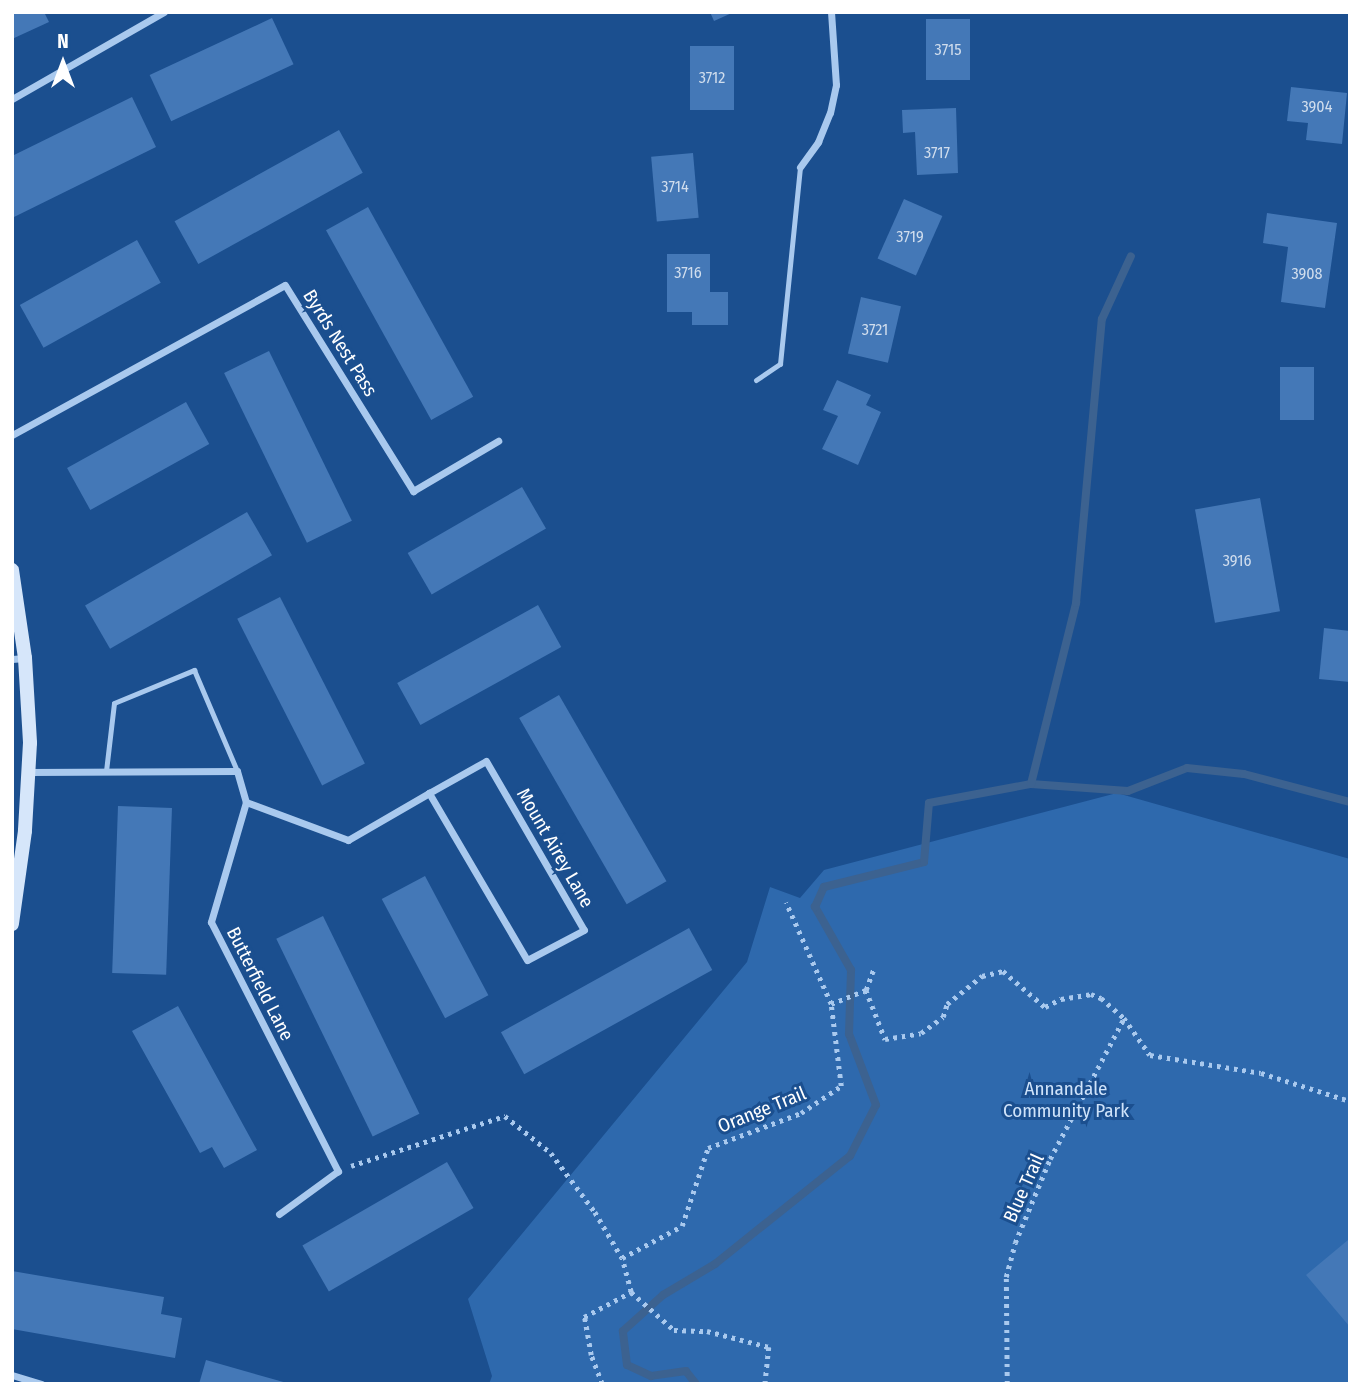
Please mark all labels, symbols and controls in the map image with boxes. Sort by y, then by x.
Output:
north arrow [28,28,98,98]
text: N [57,30,69,53]
house number: 3715 [935,40,961,60]
house number: 3712 [699,68,725,88]
house number: 3904 [1302,97,1332,117]
house number: 3717 [924,143,950,163]
house number: 3714 [661,177,689,197]
house number: 3719 [896,227,924,247]
house number: 3716 [674,263,702,283]
house number: 3908 [1291,264,1323,284]
street label: Byrds Nest Pass [298,285,382,401]
house number: 3721 [862,320,888,340]
house number: 3916 [1223,551,1251,571]
street label: Mount Airey Lane [512,784,598,912]
street label: Butterfield Lane [222,923,298,1045]
park label: Annandale Community Park [1003,1078,1129,1122]
street label: Orange Trail [715,1082,809,1138]
street label: Blue Trail [999,1150,1049,1226]

